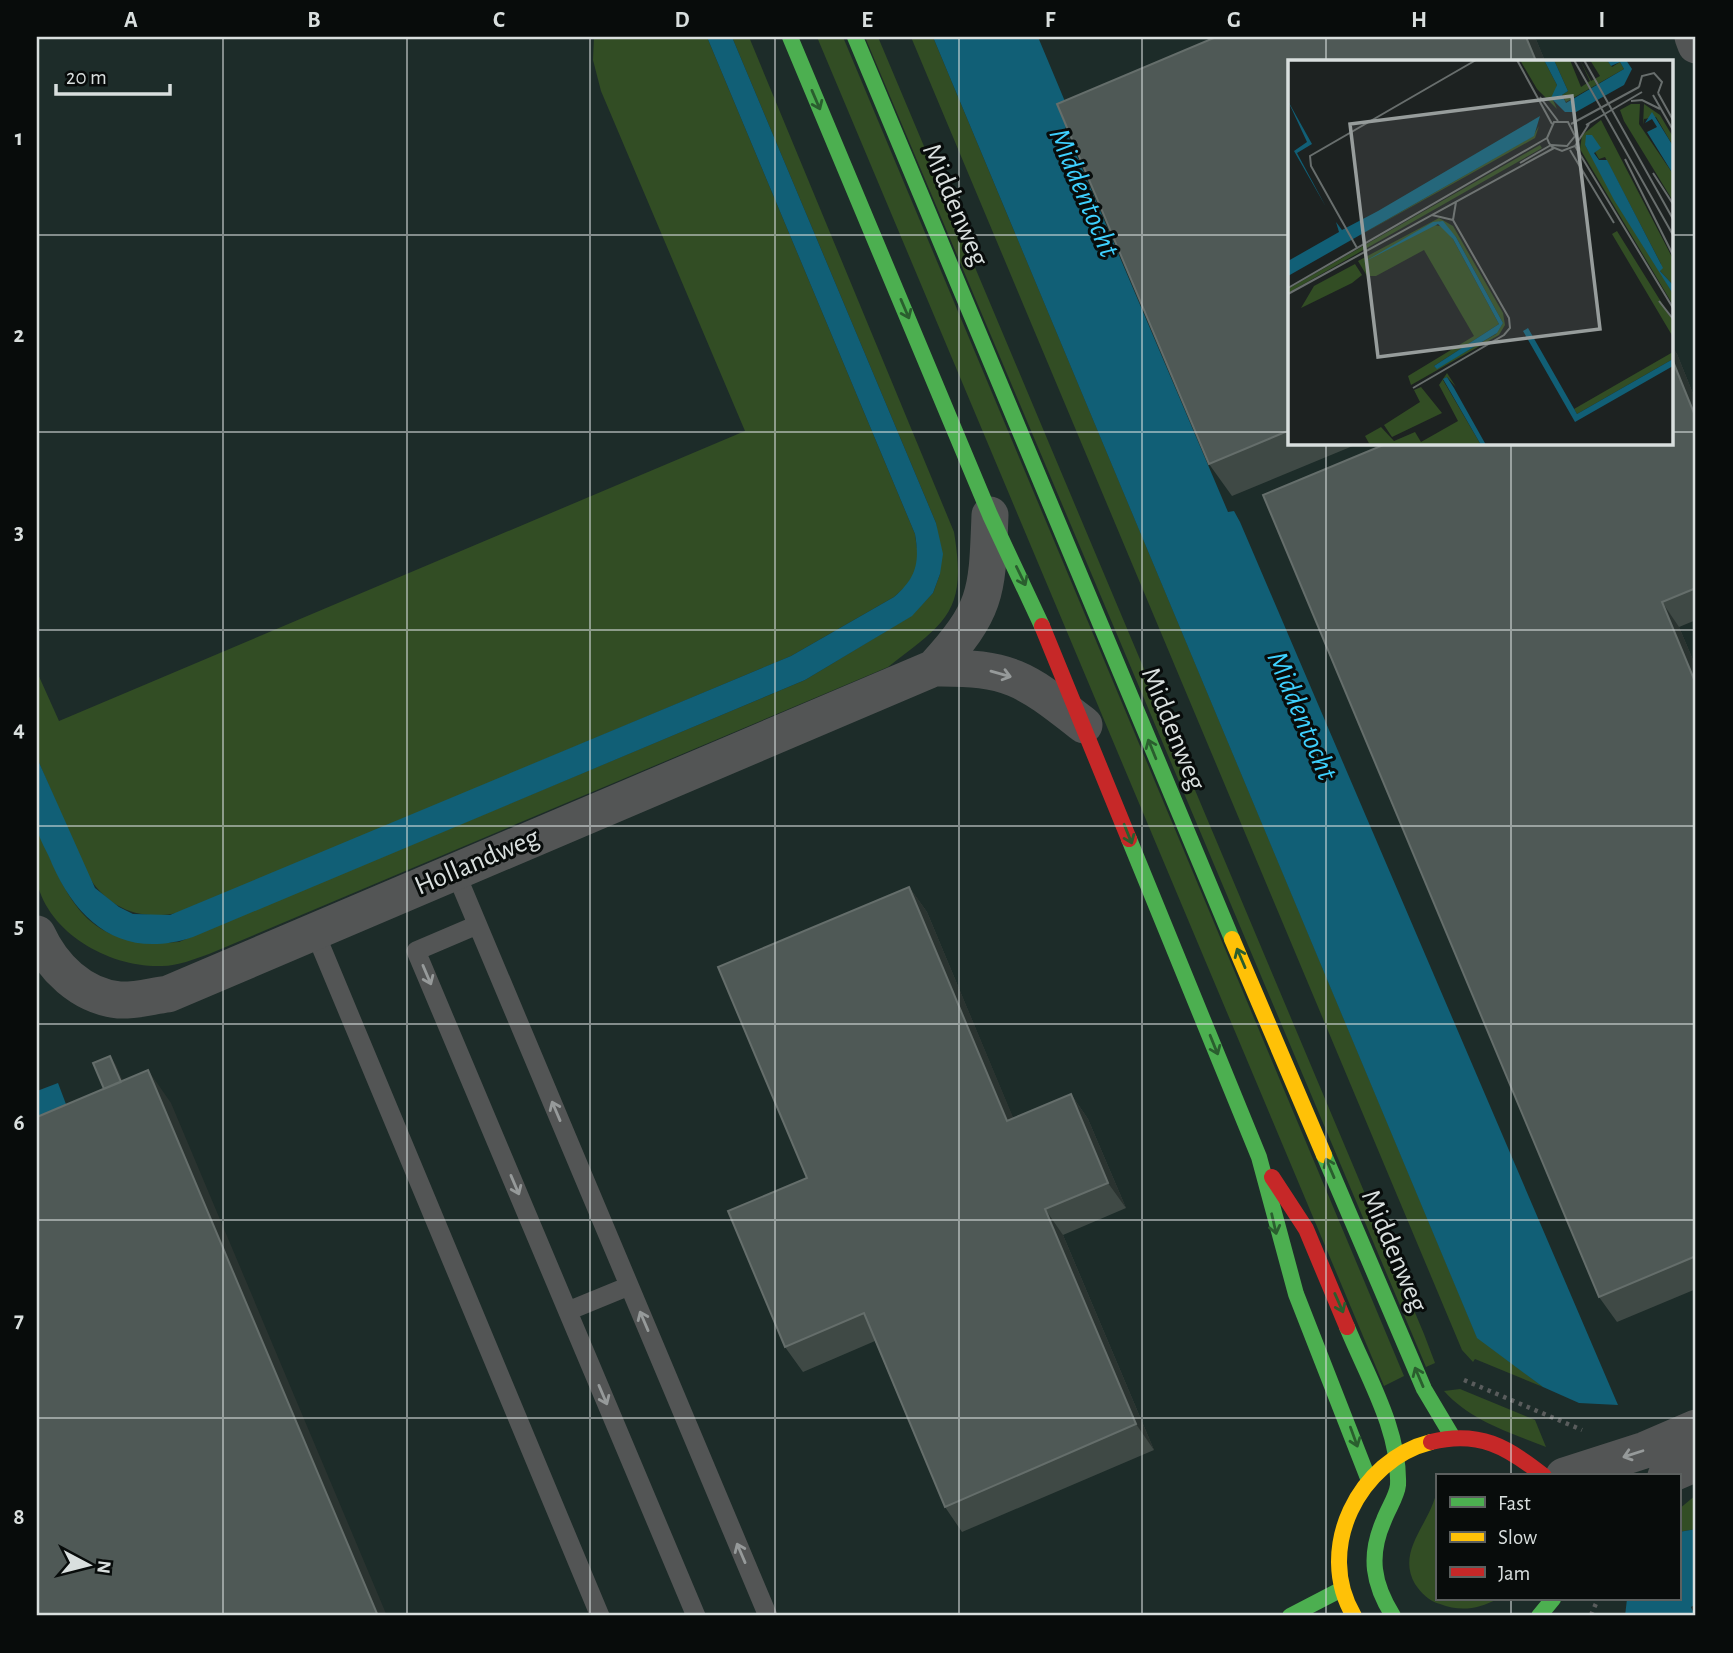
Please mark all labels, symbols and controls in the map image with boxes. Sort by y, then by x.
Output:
text: A [124,9,138,32]
text: B [307,9,321,32]
text: C [493,9,505,32]
text: D [674,9,690,32]
text: E [861,9,873,32]
text: F [1045,9,1056,32]
text: G [1227,9,1241,32]
text: H [1411,9,1427,32]
text: I [1599,9,1605,32]
scale bar [56,52,170,96]
inset map [1288,60,1674,444]
text: 20 m [66,67,107,88]
one-way arrow [811,88,824,110]
water label: Middentocht [1043,124,1125,262]
text: 1 [15,127,23,150]
street label: Middenweg [917,140,993,270]
one-way arrow [899,298,912,320]
text: 2 [14,324,25,347]
text: 3 [14,521,24,544]
one-way arrow [1014,565,1028,586]
water label: Middentocht [1261,647,1343,785]
street label: Middenweg [1136,664,1210,795]
one-way arrow [990,668,1012,681]
text: 4 [13,718,25,741]
one-way arrow [1145,738,1158,760]
street label: Hollandweg [411,823,544,901]
one-way arrow [1123,823,1136,844]
text: 5 [14,915,24,938]
one-way arrow [1233,948,1246,970]
one-way arrow [421,964,434,985]
one-way arrow [1208,1033,1221,1055]
one-way arrow [548,1101,561,1123]
text: 6 [13,1112,25,1135]
one-way arrow [1323,1157,1336,1179]
one-way arrow [509,1174,522,1195]
street label: Middenweg [1356,1186,1432,1316]
one-way arrow [1268,1212,1281,1235]
one-way arrow [1333,1291,1346,1313]
text: 7 [14,1309,24,1332]
one-way arrow [637,1311,650,1332]
one-way arrow [1412,1367,1425,1388]
one-way arrow [597,1383,610,1405]
one-way arrow [1349,1425,1361,1447]
one-way arrow [1622,1448,1644,1461]
legend [1436,1474,1680,1600]
text: Fast [1498,1493,1531,1514]
text: 8 [13,1506,25,1529]
text: Slow [1498,1527,1537,1548]
north arrow [52,1530,122,1600]
one-way arrow [734,1543,747,1565]
text: N [93,1559,114,1575]
text: Jam [1498,1563,1530,1584]

